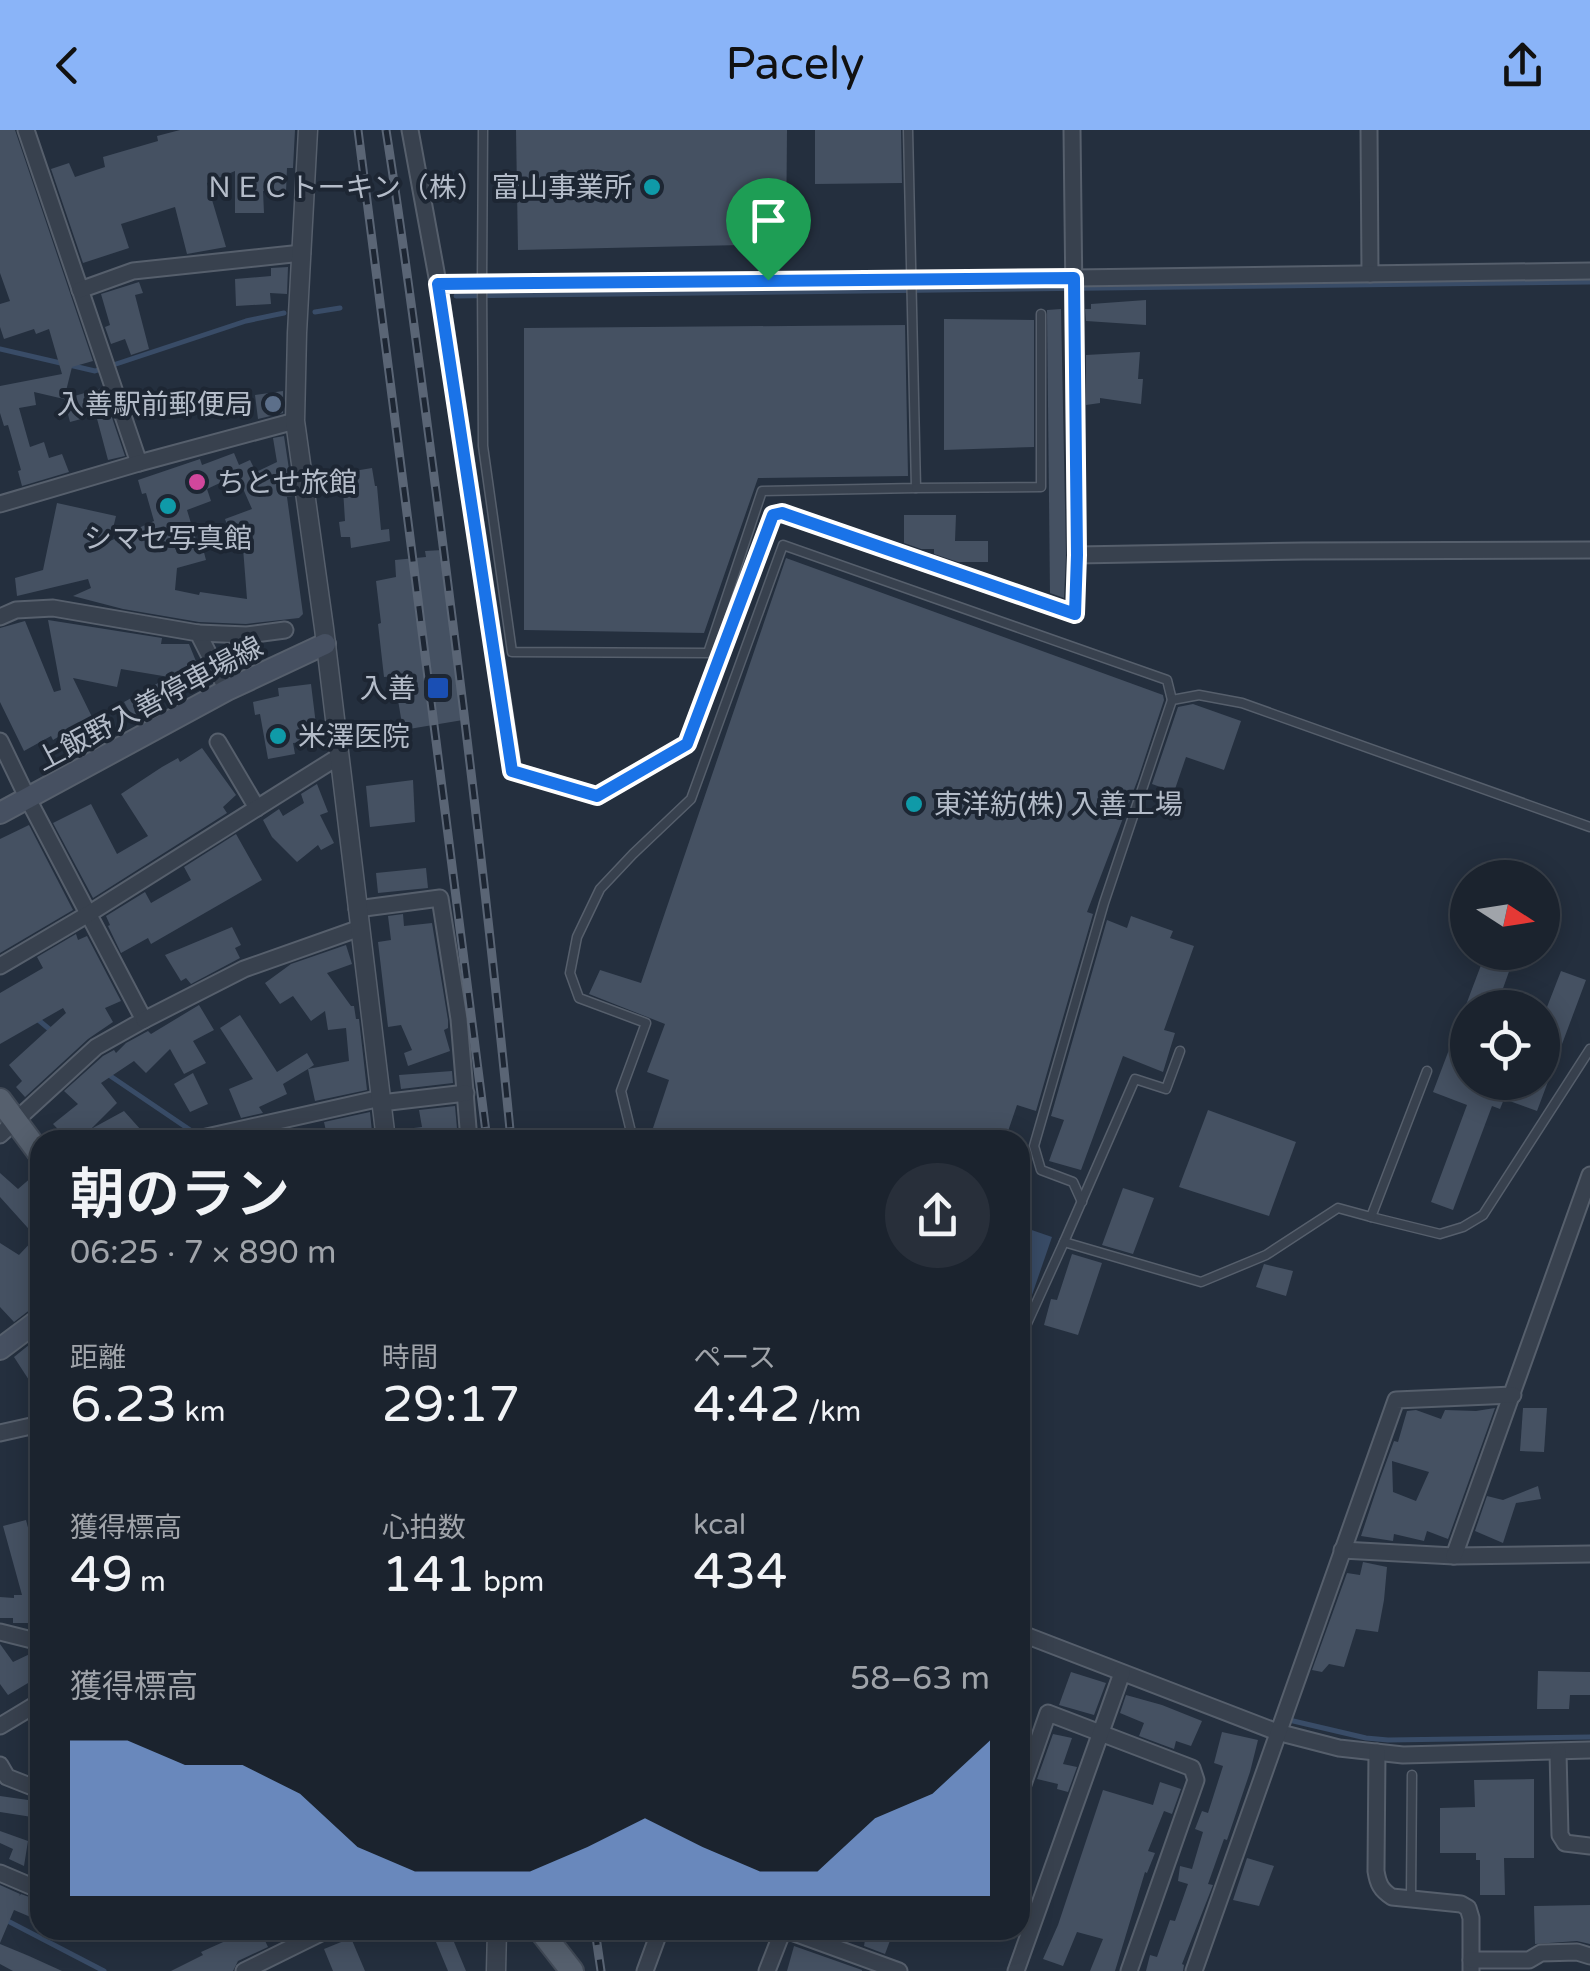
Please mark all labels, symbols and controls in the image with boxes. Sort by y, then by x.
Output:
icon: back [40,38,95,93]
text: Pacely [725,38,865,92]
icon: share [1495,38,1550,93]
place label: ＮＥＣトーキン（株） 富山事業所 [206,171,632,205]
marker: ＮＥＣトーキン（株） 富山事業所 [641,176,663,198]
pin [726,178,811,281]
icon: arrive [741,193,796,248]
place label: 入善駅前郵便局 [57,388,253,422]
marker: 入善駅前郵便局 [262,393,284,415]
place label: ちとせ旅館 [217,466,357,500]
marker: ちとせ旅館 [186,471,208,493]
marker: シマセ写真館 [157,495,179,517]
place label: シマセ写真館 [84,522,252,556]
street label: 上飯野入善停車場線 [30,630,269,778]
place label: 入善 [360,672,416,706]
marker: 入善 [425,675,451,701]
place label: 米澤医院 [298,720,410,754]
marker: 米澤医院 [267,725,289,747]
place label: 東洋紡(株) 入善工場 [934,788,1183,822]
marker: 東洋紡(株) 入善工場 [903,793,925,815]
north arrow [1450,860,1560,970]
map controls [1450,860,1560,1100]
button: locate [1450,990,1560,1100]
text: 朝のラン [70,1163,290,1229]
button: share [885,1163,990,1268]
text: 06:25 · 7 × 890 m [70,1234,336,1272]
text: 距離 [70,1341,126,1375]
text: 時間 [382,1341,438,1375]
text: ペース [693,1341,776,1375]
text: 6.23 [70,1375,177,1435]
text: 29:17 [382,1375,520,1435]
text: 4:42 [693,1375,801,1435]
text: km [177,1395,225,1429]
text: /km [801,1395,861,1429]
text: kcal [693,1508,746,1542]
text: 獲得標高 [70,1511,182,1545]
text: 心拍数 [382,1511,466,1545]
text: 434 [693,1542,788,1602]
text: 49 [70,1545,133,1605]
text: 141 [382,1545,476,1605]
text: m [133,1565,166,1599]
text: bpm [476,1565,544,1599]
text: 58–63 m [850,1660,990,1698]
text: 獲得標高 [70,1668,198,1706]

